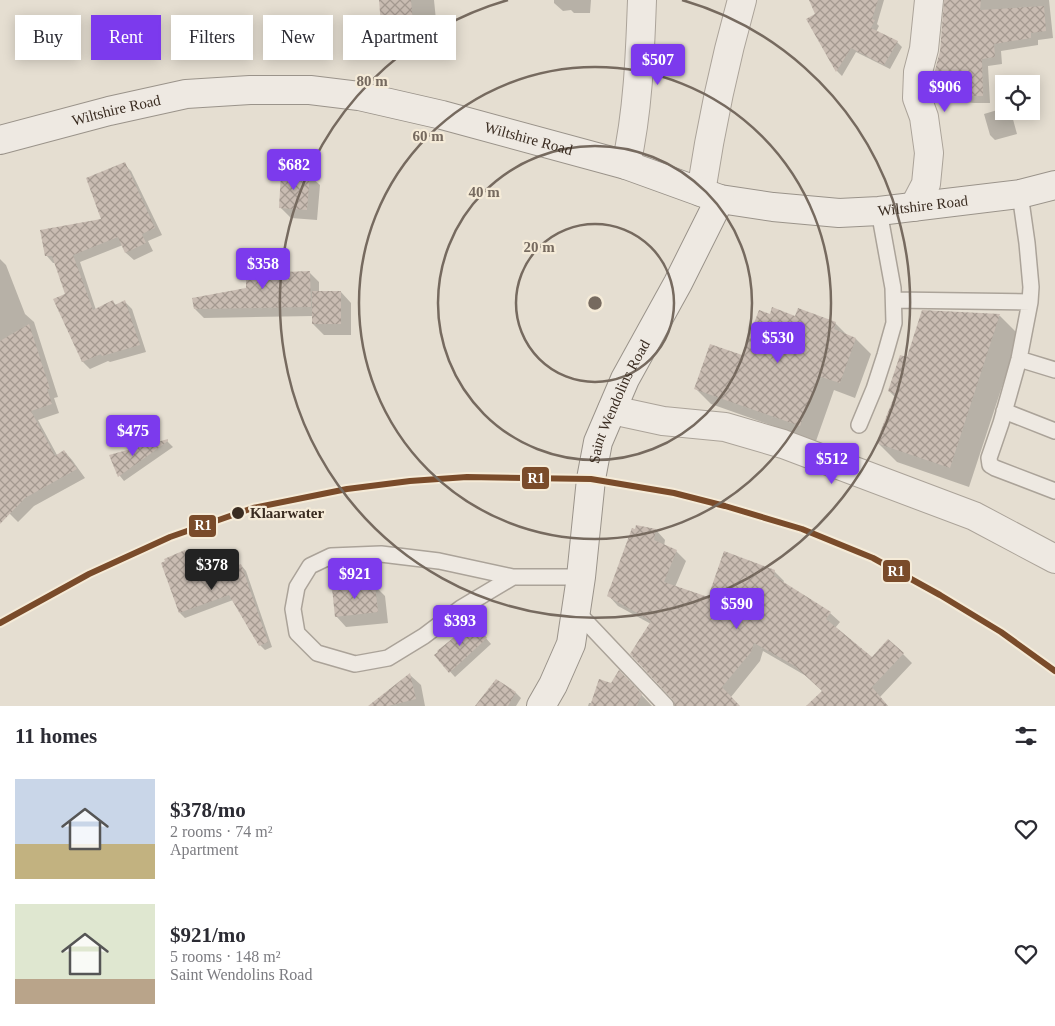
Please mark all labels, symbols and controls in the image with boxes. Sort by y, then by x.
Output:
chip: Buy [15,15,81,60]
chip: Rent [91,15,161,60]
chip: Filters [171,15,253,60]
chip: New [263,15,333,60]
chip: Apartment [343,15,456,60]
pin: $507 [628,44,688,86]
text: $507 [642,51,674,68]
pin: $906 [915,70,975,113]
text: 80 m [356,73,388,89]
map controls [995,75,1040,120]
button: locate [995,75,1040,120]
text: $906 [929,78,961,95]
street label: Wiltshire Road [70,92,163,129]
street label: Wiltshire Road [483,119,575,158]
text: 60 m [412,128,444,144]
pin: $682 [264,148,324,191]
text: $682 [278,156,310,173]
text: 40 m [468,184,500,200]
street label: Wiltshire Road [877,192,969,219]
text: 20 m [523,239,555,255]
pin: $358 [233,248,293,290]
text: $358 [247,255,279,272]
centre of rings [586,294,604,312]
pin: $530 [748,322,808,364]
text: $530 [762,329,794,346]
street label: Saint Wendolins Road [586,337,653,465]
pin: $475 [103,414,163,457]
text: $475 [117,422,149,439]
pin: $512 [802,442,862,485]
text: $512 [816,450,848,467]
line badge: R1 [521,466,550,490]
text: R1 [527,471,545,486]
marker: Klaarwater [230,505,246,521]
place label: Klaarwater [250,505,324,521]
line badge: R1 [188,514,217,538]
text: R1 [194,518,212,533]
pin: $378 [182,548,242,591]
text: $378 [196,556,228,573]
pin: $921 [325,558,385,600]
line badge: R1 [882,559,911,583]
text: R1 [887,564,905,579]
text: $921 [339,565,371,582]
pin: $590 [707,588,767,630]
text: $590 [721,595,753,612]
pin: $393 [430,604,490,647]
text: $393 [444,612,476,629]
icon: filters [1012,722,1040,750]
text: 11 homes [15,724,97,748]
text: $378/mo [170,798,246,822]
icon: home [55,799,115,859]
icon: heart [1012,815,1040,843]
text: 2 rooms · 74 m² [170,823,273,840]
text: Apartment [170,841,238,858]
text: $921/mo [170,923,246,947]
icon: home [55,924,115,984]
icon: heart [1012,940,1040,968]
text: 5 rooms · 148 m² [170,948,281,965]
text: Saint Wendolins Road [170,966,312,983]

